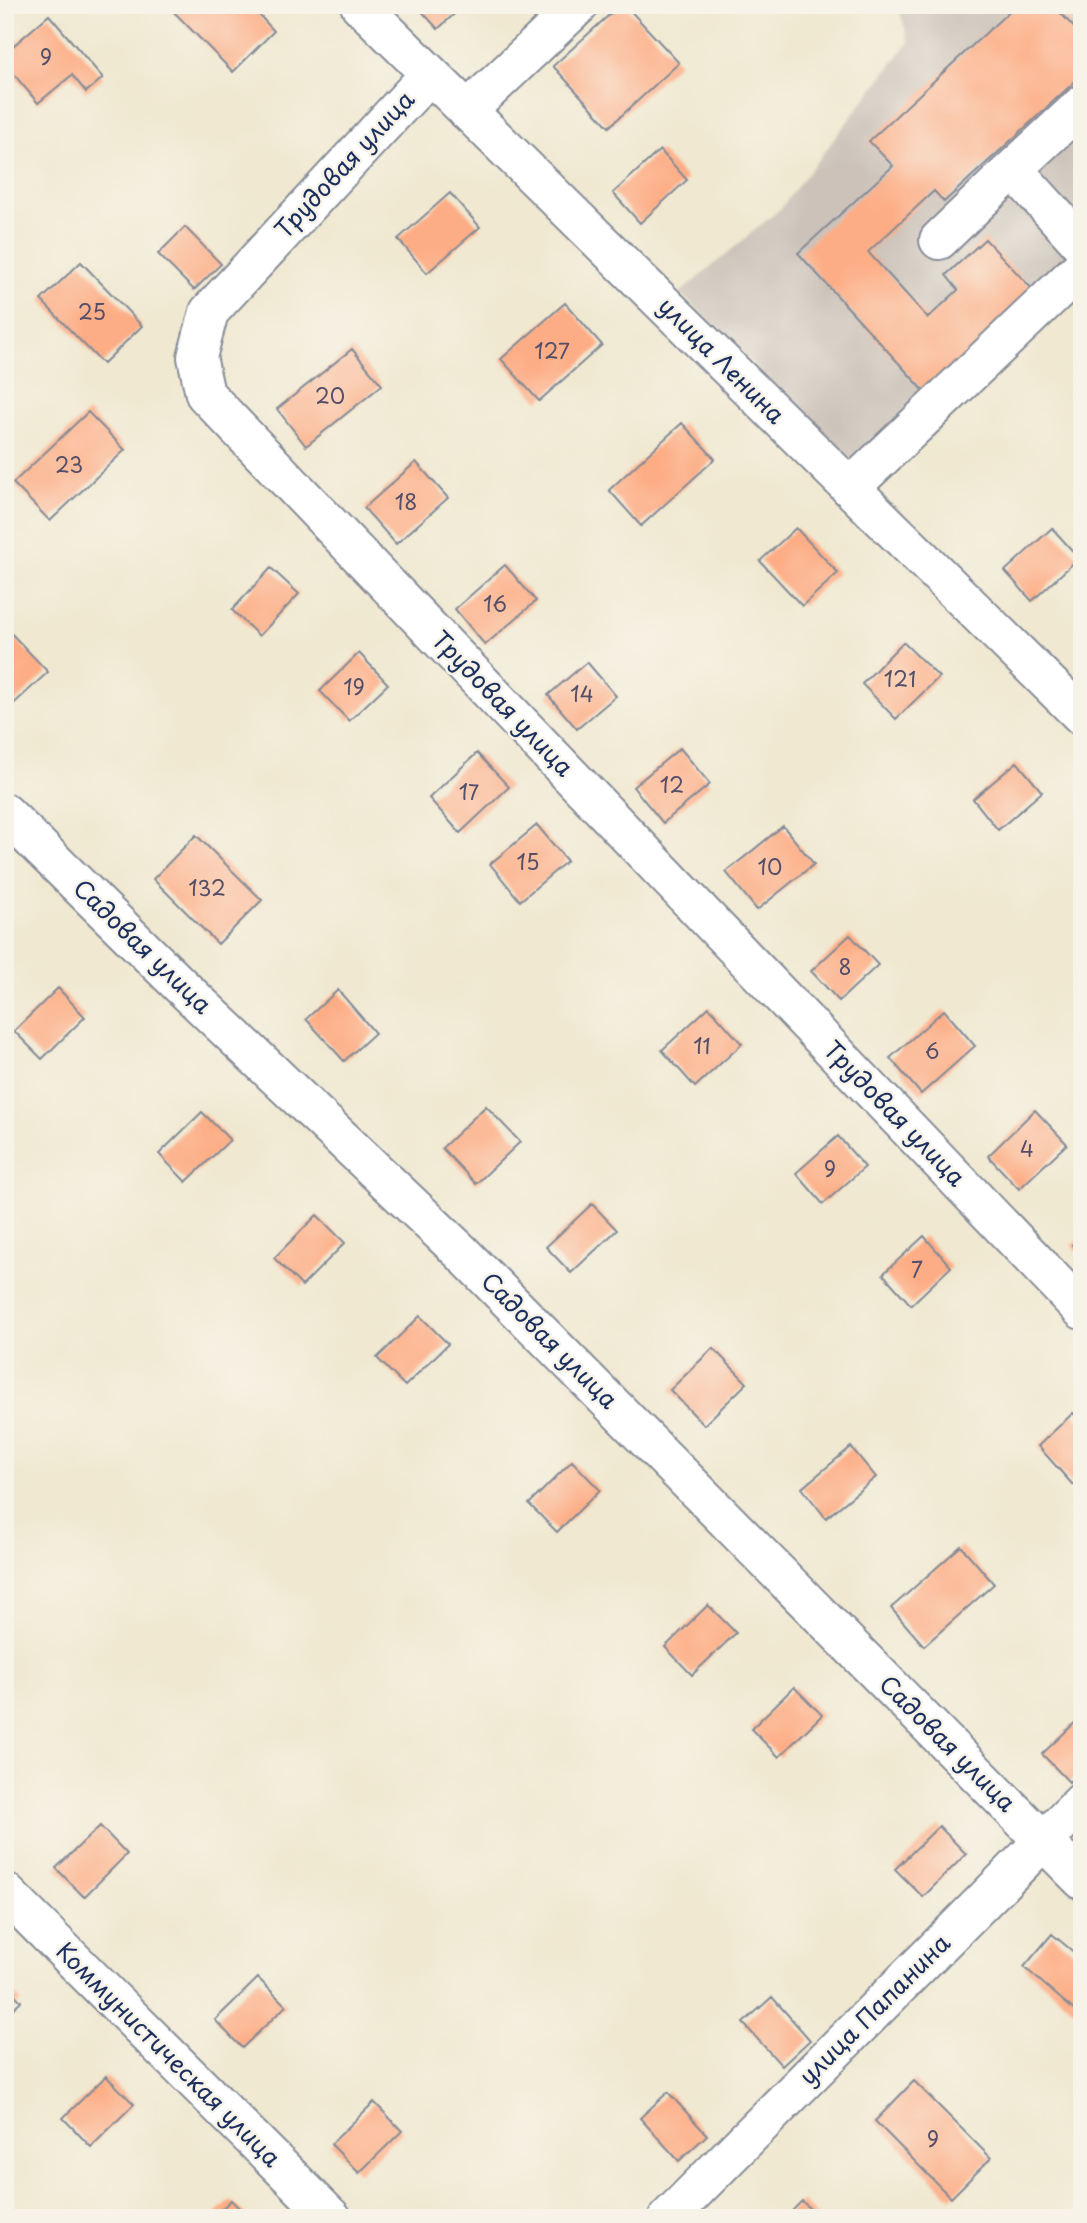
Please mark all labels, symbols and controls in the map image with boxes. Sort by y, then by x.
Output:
house number: 9 [40,40,52,72]
street label: Трудовая улица [265,82,422,246]
street label: улица Ленина [651,288,794,431]
house number: 25 [78,295,106,327]
house number: 127 [534,334,570,366]
house number: 20 [315,379,345,411]
house number: 23 [55,448,83,480]
house number: 18 [395,485,417,517]
house number: 16 [483,587,507,619]
street label: Трудовая улица [424,621,583,784]
house number: 121 [884,662,916,694]
house number: 19 [343,670,365,702]
house number: 14 [570,677,594,709]
house number: 12 [660,768,684,800]
house number: 17 [459,775,479,807]
house number: 15 [517,845,539,877]
house number: 10 [758,850,782,882]
street label: Садовая улица [66,870,221,1021]
house number: 132 [188,871,226,903]
house number: 8 [838,950,852,982]
house number: 11 [693,1029,711,1061]
street label: Трудовая улица [816,1031,975,1194]
house number: 6 [925,1034,939,1066]
house number: 4 [1020,1132,1034,1164]
house number: 9 [824,1152,836,1184]
house number: 7 [911,1253,923,1285]
street label: Садовая улица [474,1263,627,1416]
street label: Садовая улица [872,1666,1025,1819]
street label: улица Папанина [790,1925,957,2092]
street label: Коммунистическая улица [49,1933,290,2174]
house number: 9 [927,2122,939,2154]

